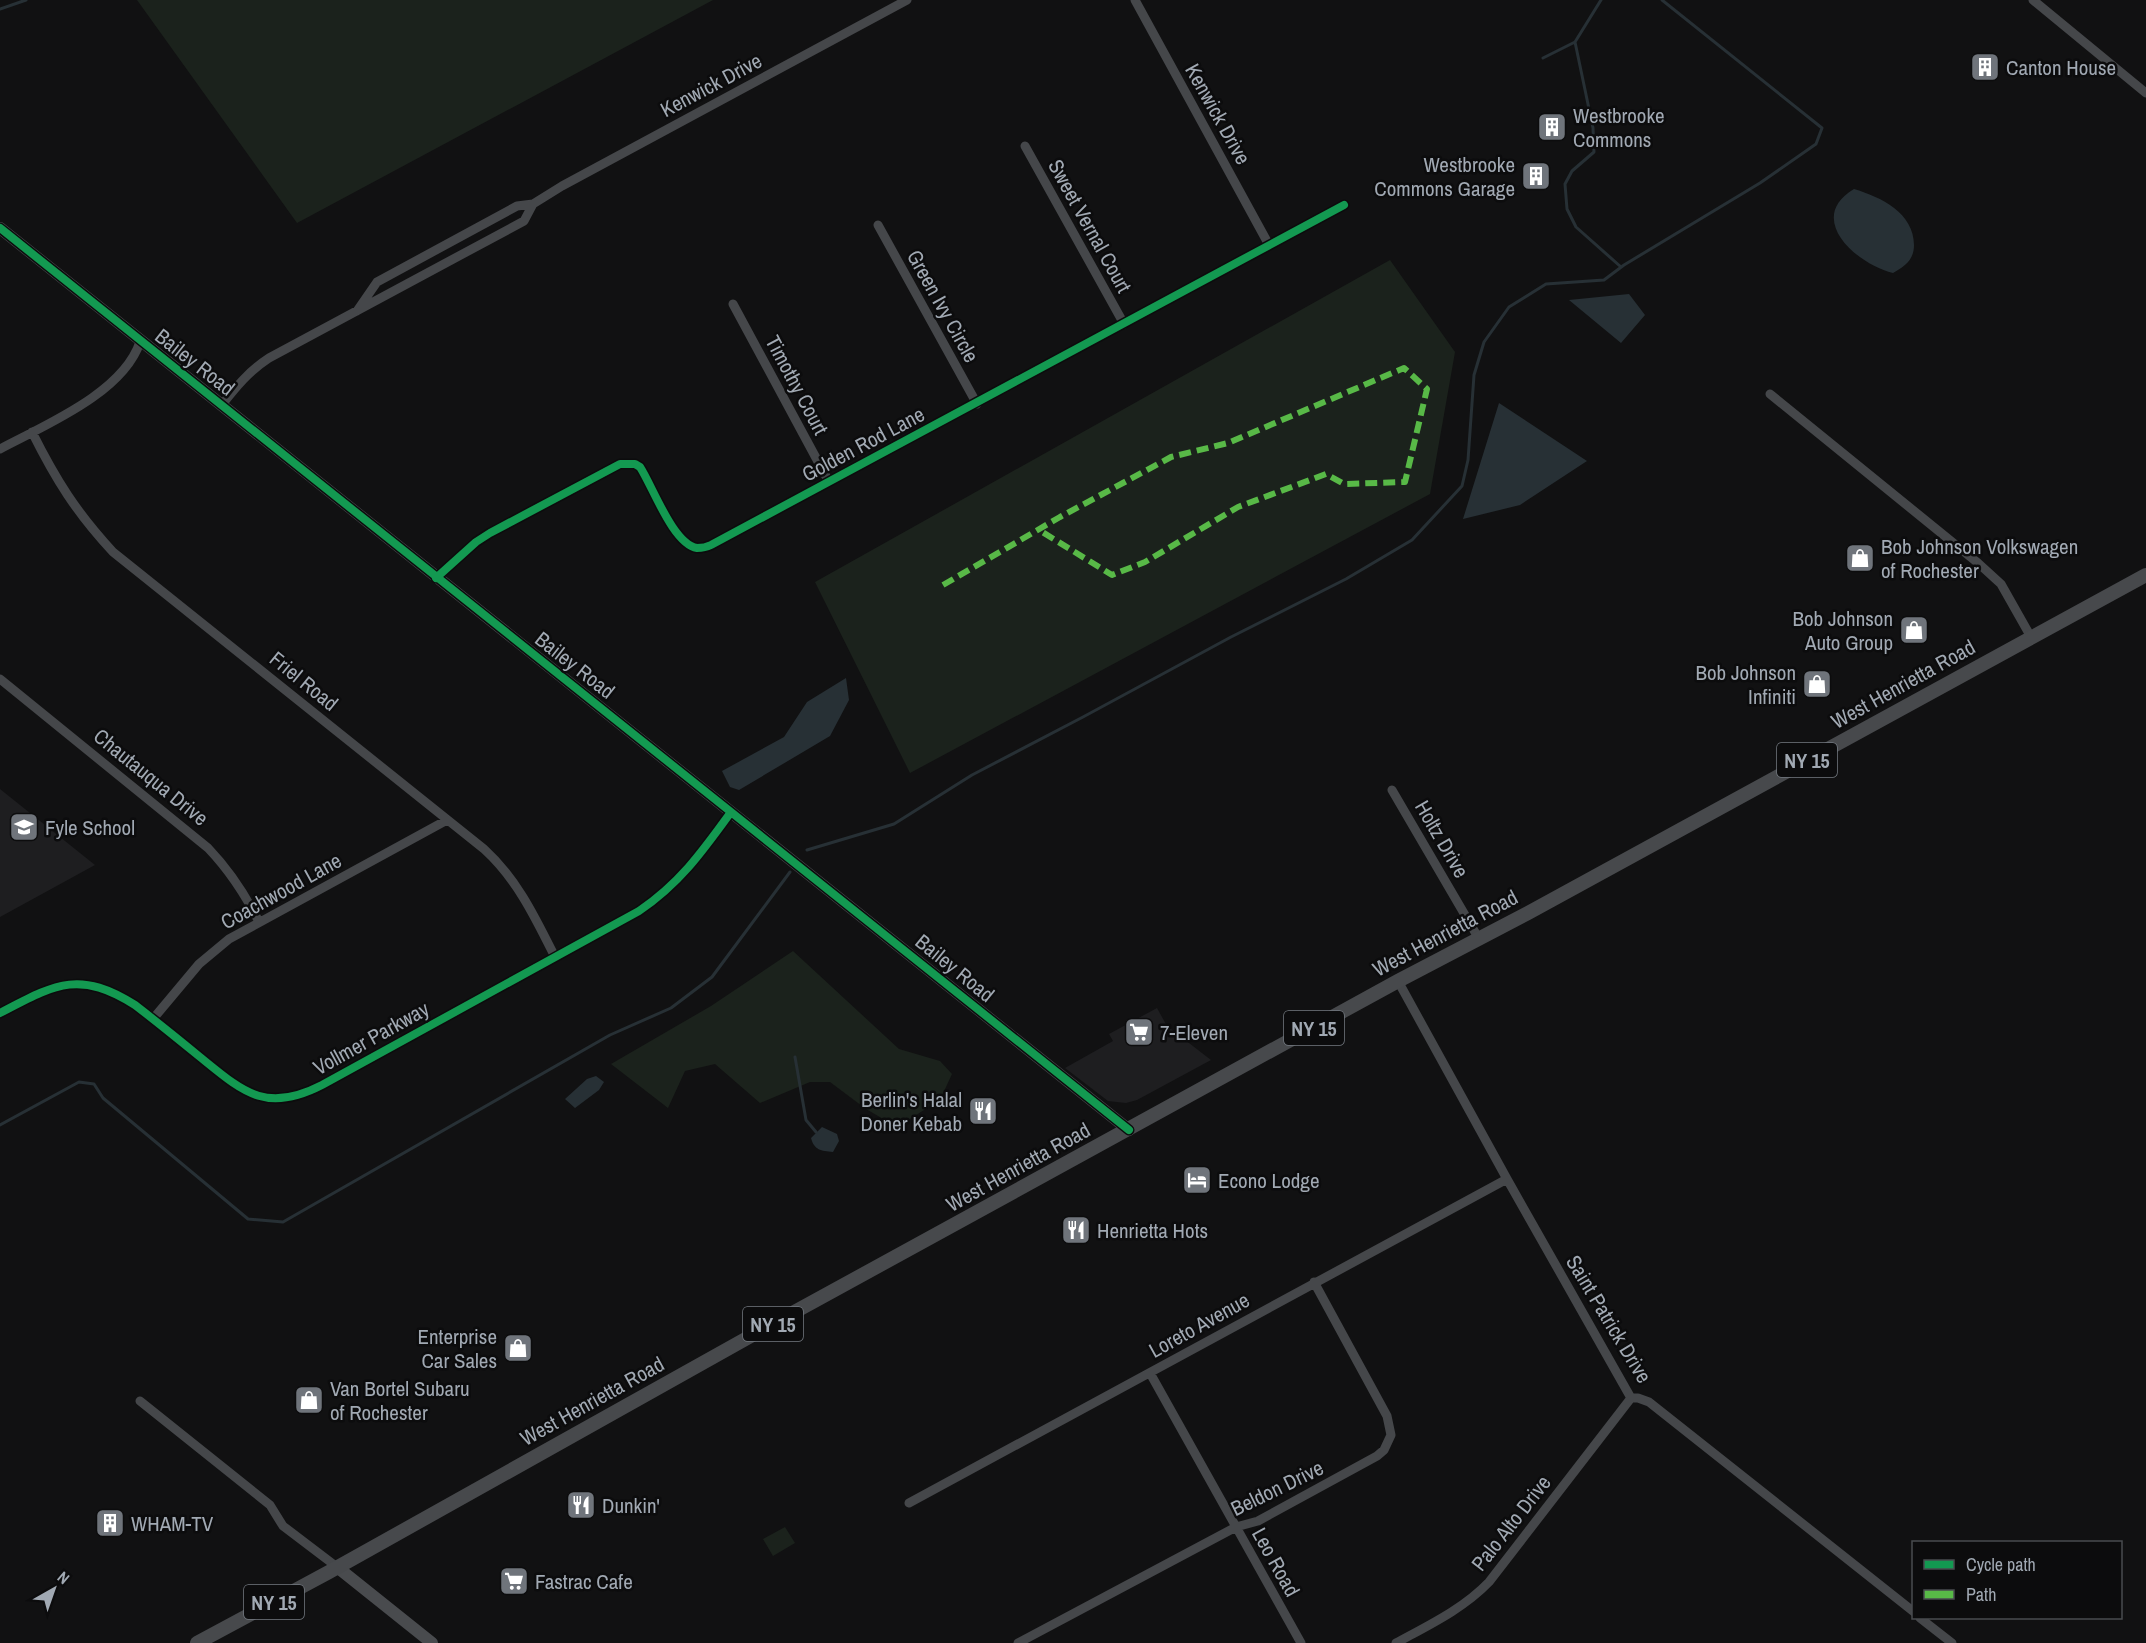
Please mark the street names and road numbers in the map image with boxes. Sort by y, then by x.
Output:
street label: Kenwick Drive [655,46,767,124]
street label: Kenwick Drive [1178,58,1258,170]
street label: Sweet Vernal Court [1041,154,1139,298]
street label: Green Ivy Circle [900,245,986,367]
street label: Bailey Road [149,322,241,402]
street label: Timothy Court [759,330,835,440]
street label: Golden Rod Lane [797,400,929,488]
street label: Bailey Road [529,625,621,705]
street label: West Henrietta Road [1826,632,1980,736]
street label: Friel Road [264,644,344,718]
street label: Chautauqua Drive [88,722,214,832]
road number: NY 15 [1777,743,1837,777]
street label: Holtz Drive [1408,795,1476,883]
street label: Coachwood Lane [215,846,347,936]
street label: West Henrietta Road [1367,883,1523,983]
street label: Bailey Road [909,927,1001,1009]
street label: Vollmer Parkway [308,994,434,1082]
road number: NY 15 [1284,1011,1344,1045]
street label: West Henrietta Road [941,1115,1095,1219]
street label: Saint Patrick Drive [1559,1250,1659,1388]
street label: Loreto Avenue [1144,1285,1254,1365]
road number: NY 15 [743,1307,803,1341]
street label: West Henrietta Road [515,1349,669,1453]
street label: Beldon Drive [1226,1453,1328,1523]
street label: Palo Alto Drive [1465,1469,1557,1577]
street label: Leo Road [1245,1522,1307,1602]
road number: NY 15 [244,1585,304,1619]

